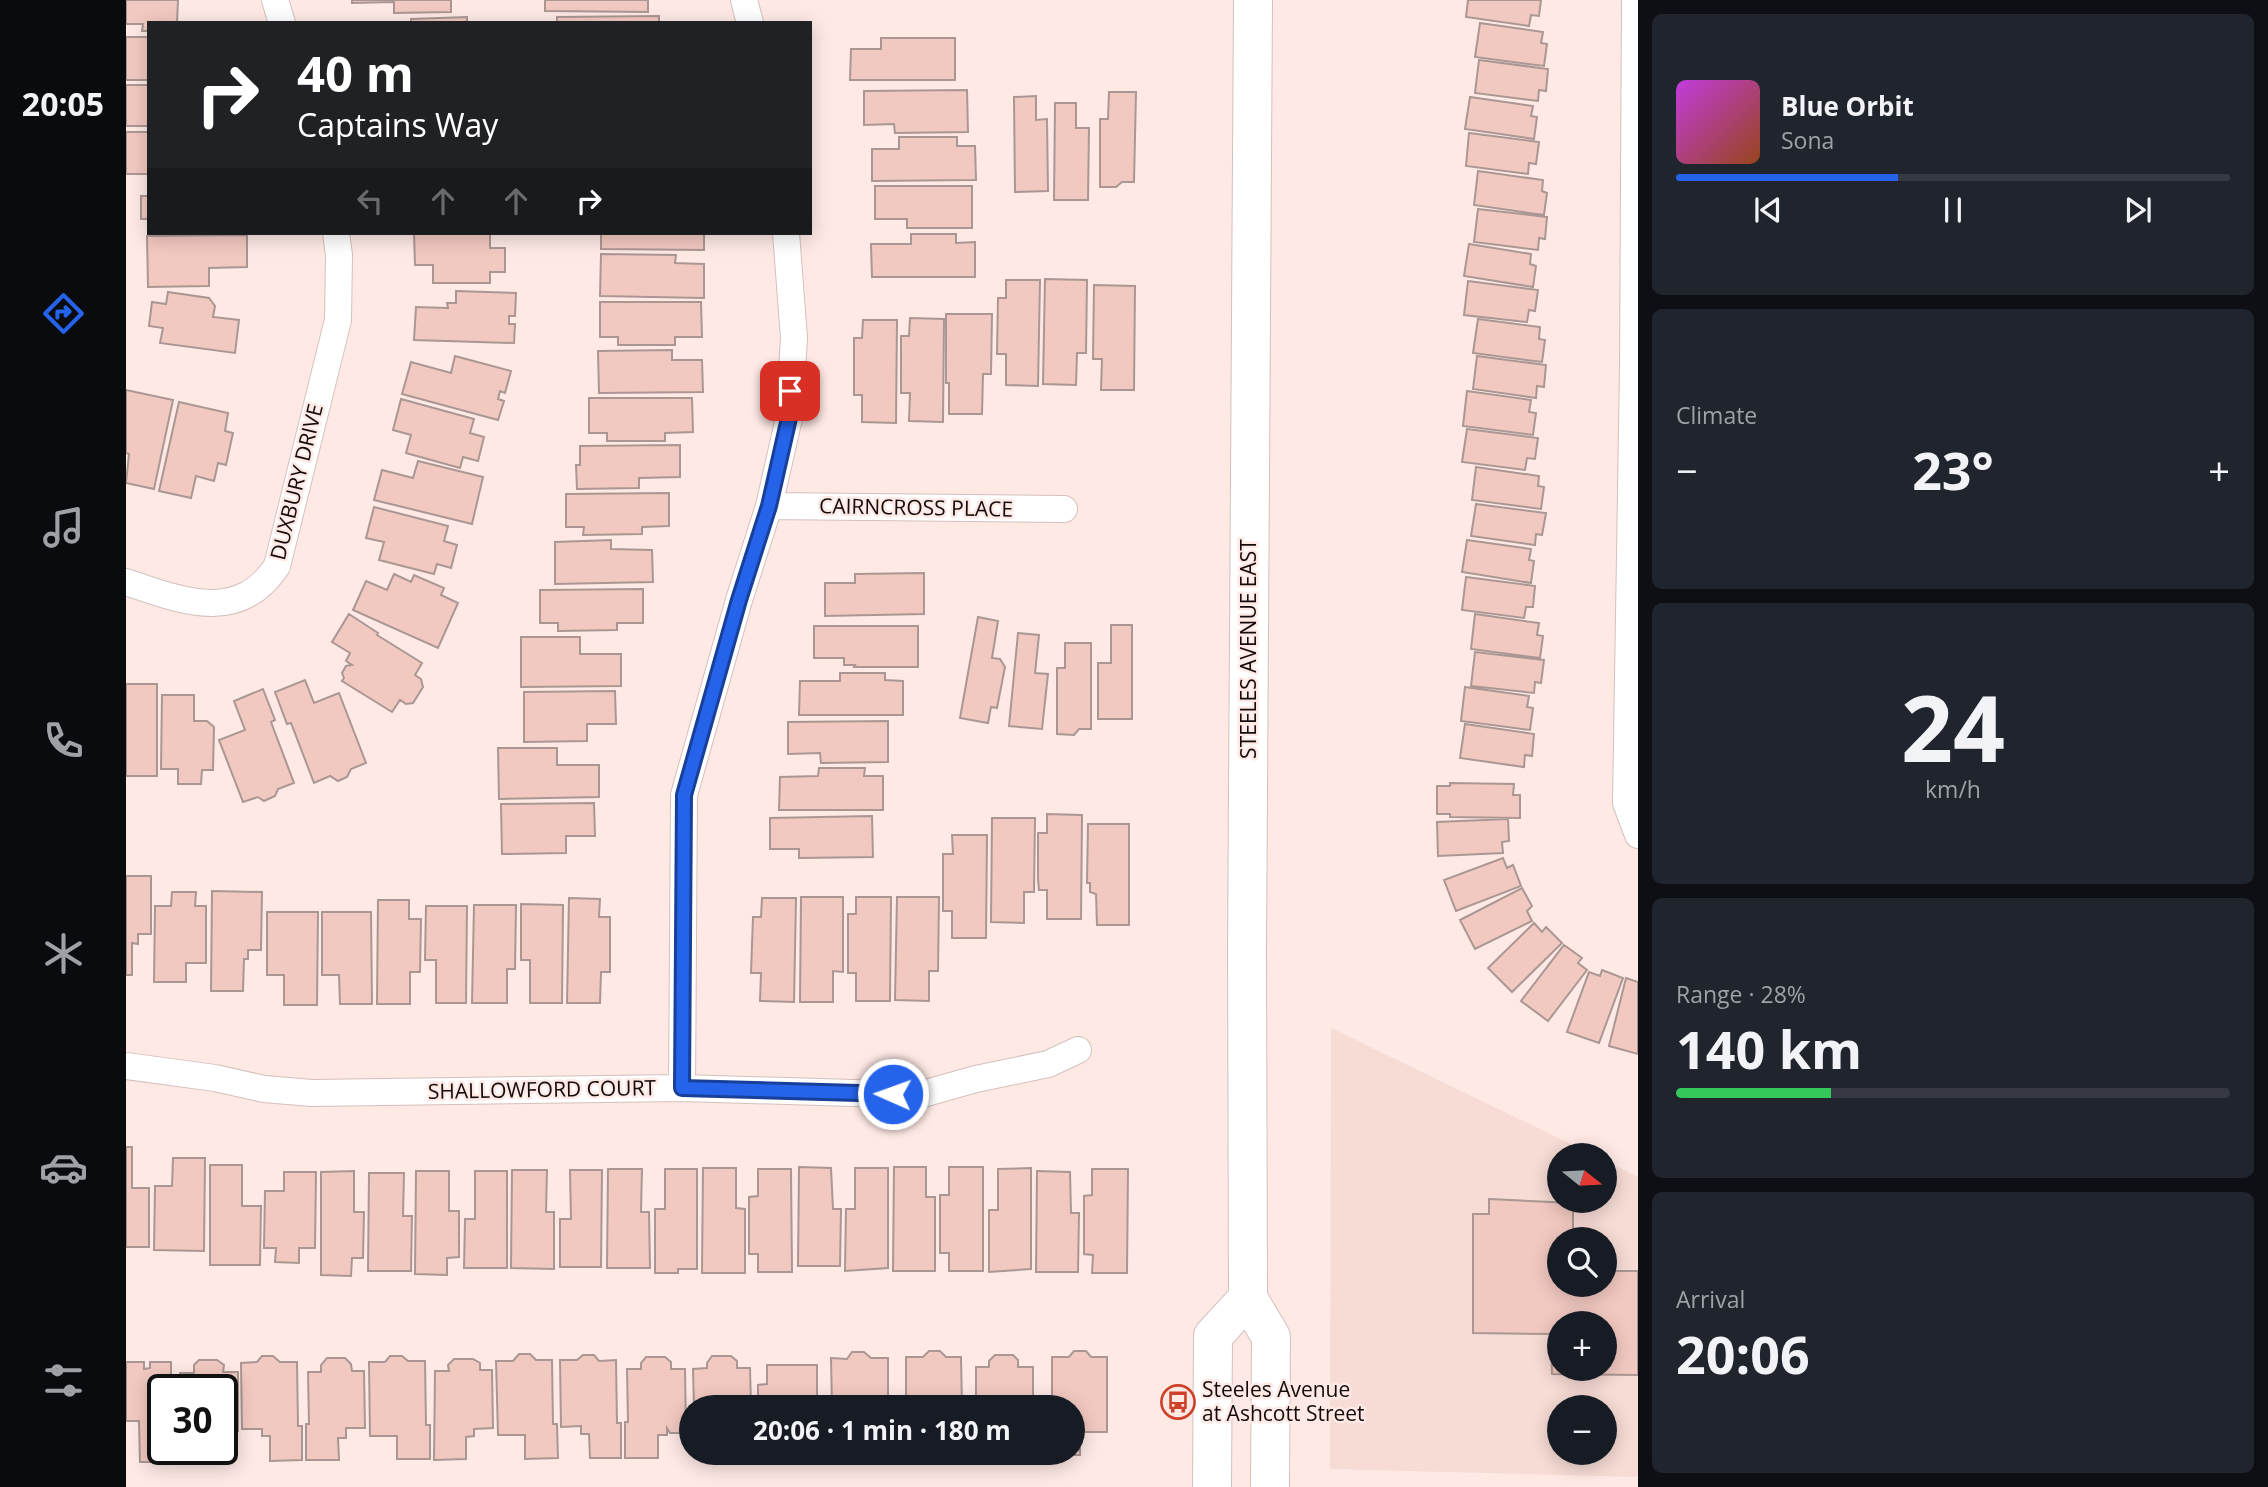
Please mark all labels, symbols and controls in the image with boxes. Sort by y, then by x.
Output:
text: 40 m [297,40,414,106]
icon: right [182,49,273,140]
text: 20:05 [22,82,104,125]
text: Blue Orbit [1781,88,1914,124]
text: Captains Way [297,103,498,146]
text: Sona [1781,124,1834,156]
icon: left [351,182,389,220]
icon: ahead [424,182,462,220]
icon: ahead [497,182,535,220]
icon: right [570,182,608,220]
icon: previous [1749,191,1787,229]
icon: pause [1934,191,1972,229]
icon: next [2119,191,2157,229]
icon: directions [39,289,88,338]
pin [760,361,820,421]
icon: arrive [771,372,809,410]
text: Climate [1676,399,1757,431]
street label: DUXBURY DRIVE [263,401,329,563]
text: 23° [1912,434,1994,505]
text: − [1676,444,1698,496]
text: + [2208,444,2230,496]
street label: CAIRNCROSS PLACE [819,491,1013,523]
icon: music [39,503,88,552]
street label: STEELES AVENUE EAST [1234,539,1262,759]
text: 24 [1901,665,2005,789]
icon: phone [39,716,88,765]
text: km/h [1925,773,1981,805]
icon: climate [39,929,88,978]
text: Range · 28% [1676,978,1806,1010]
text: 140 km [1676,1013,1862,1084]
position arrow [856,1057,930,1131]
street label: SHALLOWFORD COURT [428,1073,657,1105]
icon: car [39,1143,88,1192]
north arrow [1547,1143,1617,1213]
map controls [1547,1143,1617,1465]
button: search [1547,1227,1617,1297]
text: Arrival [1676,1283,1745,1315]
button: + [1547,1311,1617,1381]
text: 20:06 [1676,1318,1810,1389]
icon: filters [39,1356,88,1405]
speed limit sign: 30 [147,1374,238,1465]
place label: Steeles Avenue at Ashcott Street [1202,1375,1365,1427]
bus stop icon: Steeles Avenue at Ashcott Street [1159,1383,1197,1421]
button: − [1547,1395,1617,1465]
text: 20:06 · 1 min · 180 m [753,1412,1011,1448]

